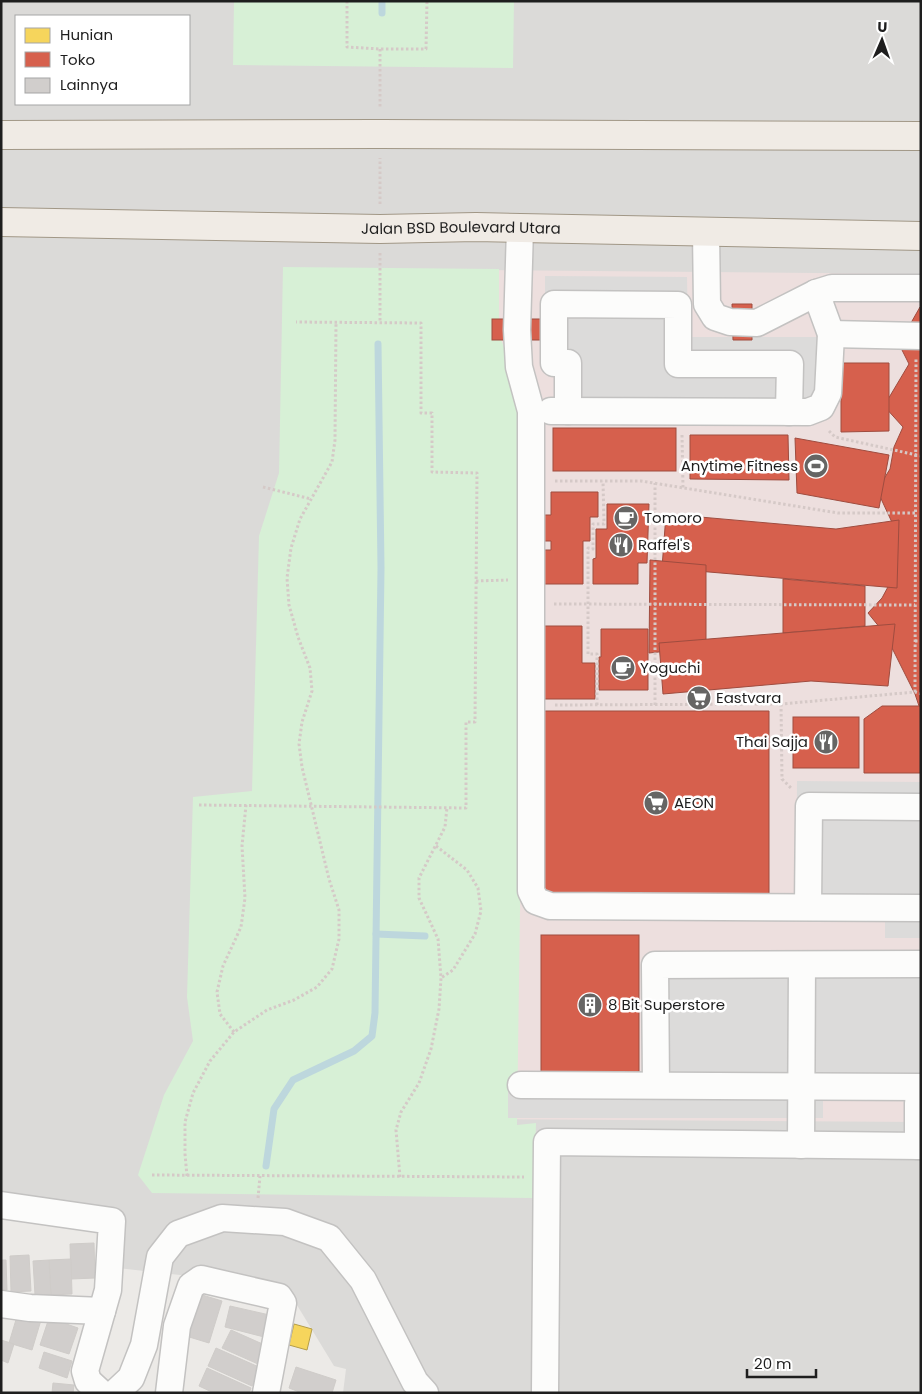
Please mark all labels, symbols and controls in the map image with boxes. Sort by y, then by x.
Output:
legend [15,15,190,105]
north arrow [857,15,907,65]
text: U [877,17,888,37]
text: Hunian [60,24,113,45]
text: Toko [60,49,95,70]
text: Lainnya [60,74,118,95]
street label: Jalan BSD Boulevard Utara [361,216,561,239]
sports icon: Anytime Fitness [803,453,829,479]
place label: Anytime Fitness [681,455,798,476]
cafe icon: Tomoro [613,505,639,531]
place label: Tomoro [644,507,702,528]
restaurant icon: Raffel's [608,532,634,558]
place label: Raffel's [638,534,691,555]
cafe icon: Yoguchi [610,655,636,681]
place label: Yoguchi [640,657,701,678]
supermarket icon: Eastvara [686,685,712,711]
place label: Eastvara [716,687,781,708]
restaurant icon: Thai Sajja [813,729,839,755]
place label: Thai Sajja [736,731,808,752]
supermarket icon: AEON [643,790,669,816]
place label: AEON [674,792,714,813]
building icon: 8 Bit Superstore [577,992,603,1018]
place label: 8 Bit Superstore [608,994,725,1015]
scale bar [747,1346,816,1378]
text: 20 m [754,1353,792,1374]

